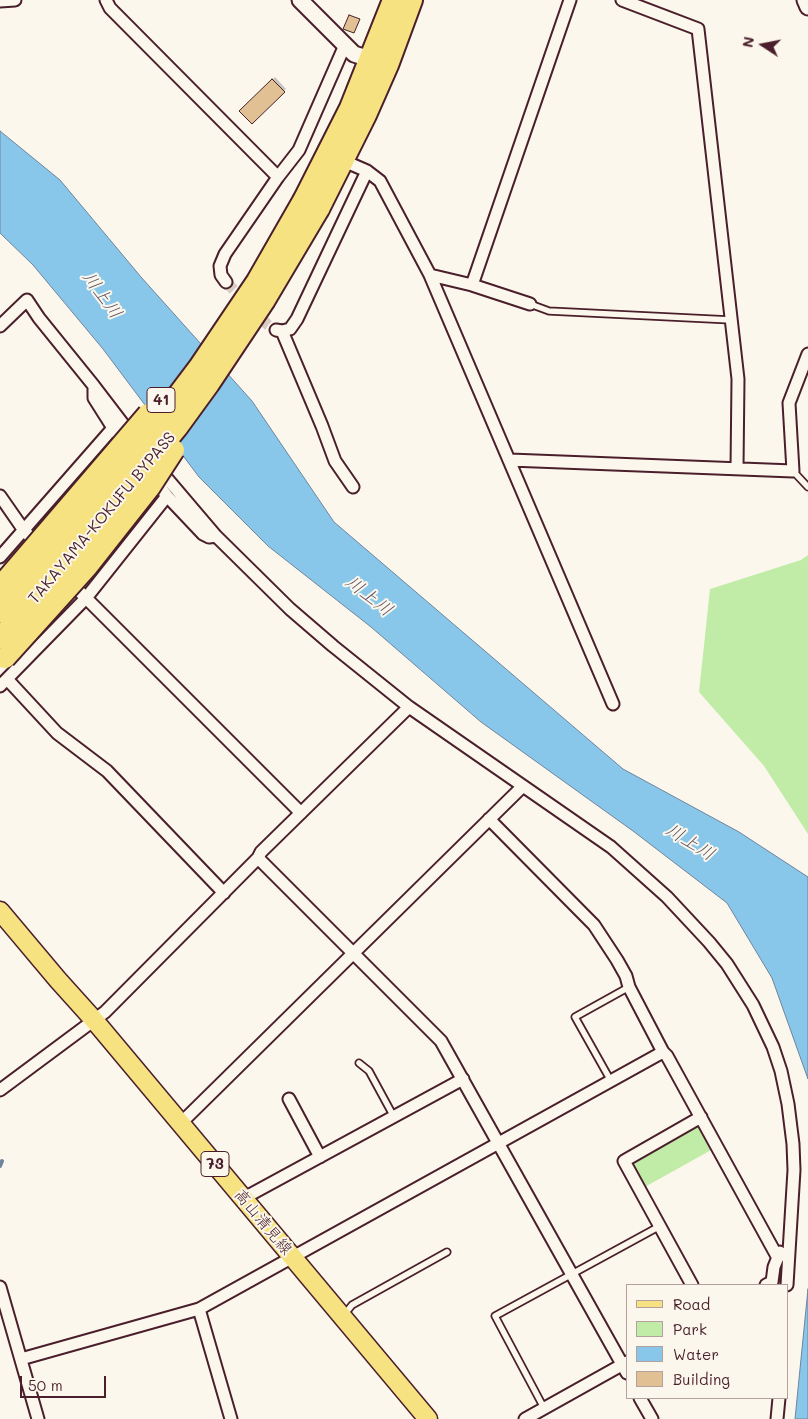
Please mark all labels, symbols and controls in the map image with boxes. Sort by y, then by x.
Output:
north arrow [738,20,788,70]
text: N [737,35,758,49]
water label: 川上川 [77,267,127,323]
road number: 41 [147,388,175,412]
street label: TAKAYAMA-KOKUFU BYPASS [24,428,180,608]
water label: 川上川 [341,571,397,621]
water label: 川上川 [661,819,719,865]
road number: 73 [201,1152,229,1176]
street label: 高山清見線 [230,1185,296,1259]
legend [626,1284,788,1399]
text: Road [673,1294,710,1314]
text: Park [673,1319,707,1339]
text: Water [673,1344,719,1364]
scale bar [22,1366,109,1398]
text: Building [673,1369,730,1389]
text: 50 m [28,1375,63,1395]

